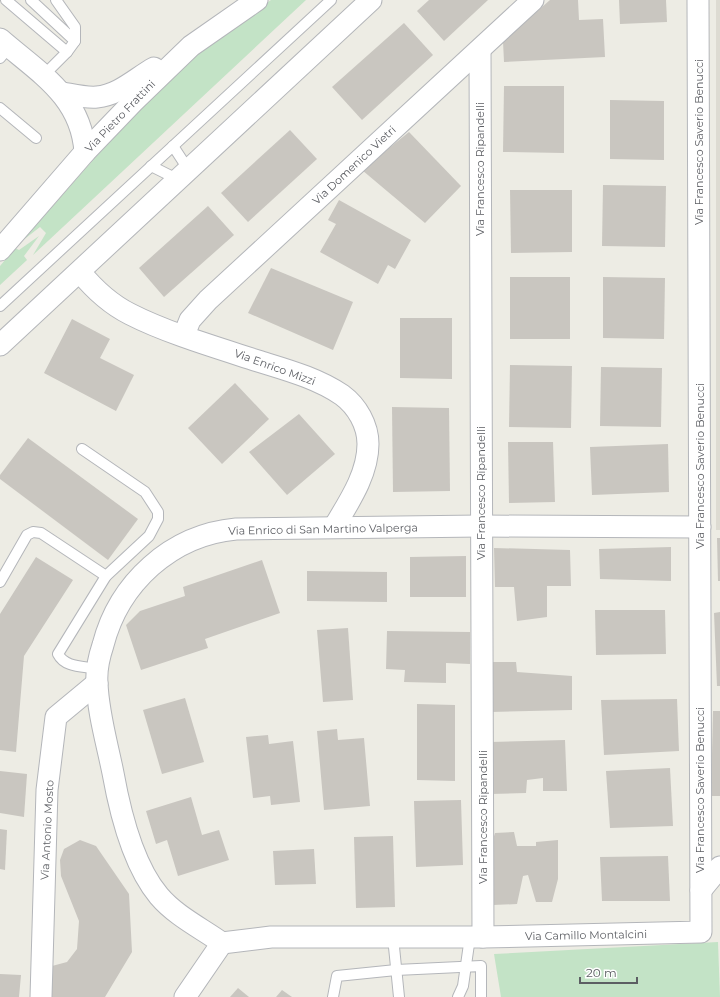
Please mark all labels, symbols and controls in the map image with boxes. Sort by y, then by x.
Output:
street label: Via Francesco Saverio Benucci [692,59,706,225]
street label: Via Pietro Frattini [82,77,158,155]
street label: Via Francesco Ripandelli [473,102,487,236]
street label: Via Domenico Vietri [309,123,399,207]
street label: Via Enrico Mizzi [232,346,318,388]
street label: Via Francesco Saverio Benucci [693,383,707,549]
street label: Via Francesco Ripandelli [474,426,488,560]
street label: Via Enrico di San Martino Valperga [228,520,418,538]
street label: Via Francesco Saverio Benucci [693,707,707,873]
street label: Via Francesco Ripandelli [476,750,490,884]
street label: Via Antonio Mosto [37,779,57,881]
street label: Via Camillo Montalcini [525,927,647,943]
scale bar [580,959,637,985]
text: 20 m [586,965,617,980]

